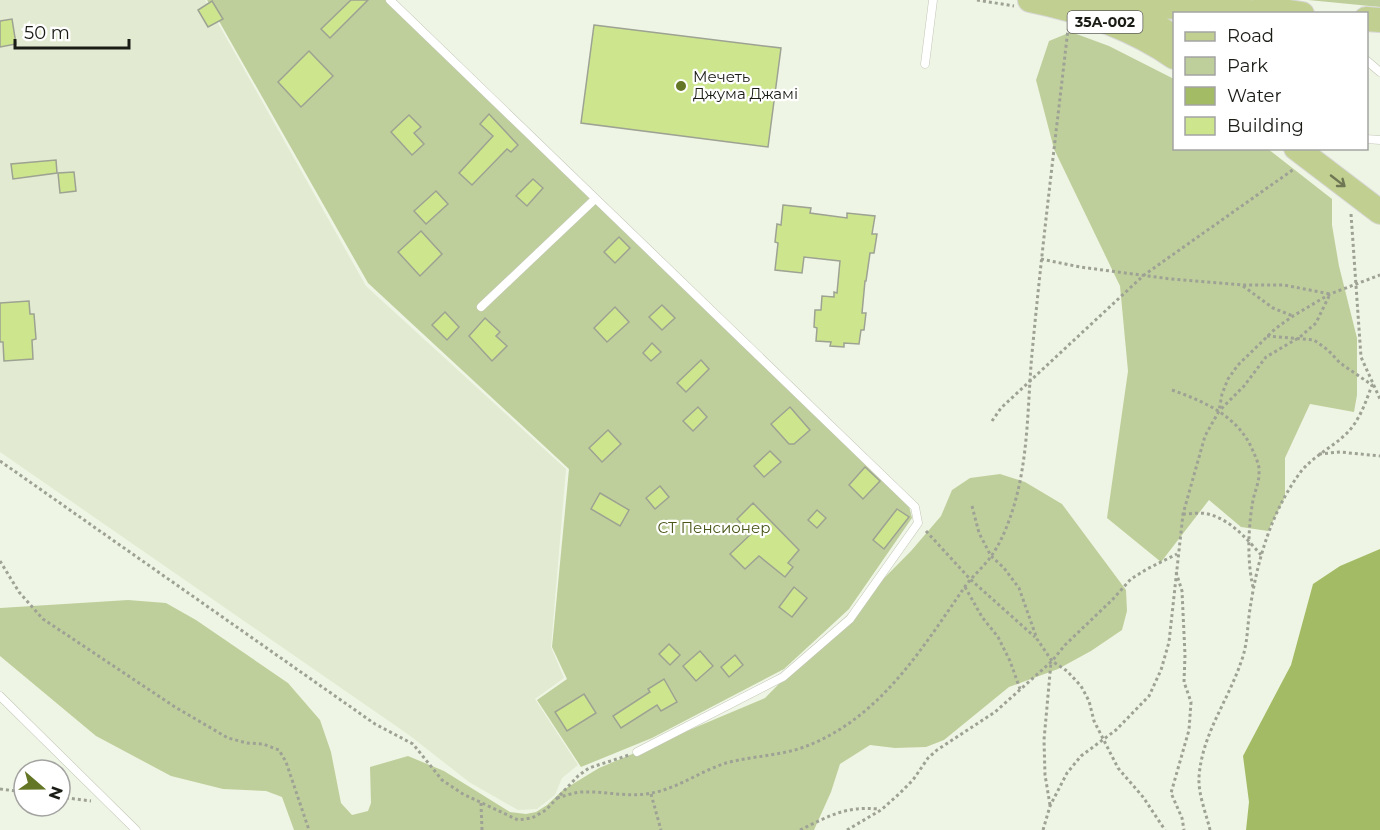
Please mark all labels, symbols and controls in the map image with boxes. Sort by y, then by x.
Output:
road number: 35А-002 [1068,11,1142,33]
scale bar [15,12,129,50]
legend [1173,12,1368,150]
text: 50 m [24,22,70,44]
text: Road [1227,25,1274,47]
text: Park [1227,55,1268,77]
place label: Мечеть Джума Джамі [693,67,798,103]
marker: Мечеть Джума Джамі [674,79,688,93]
text: Water [1227,85,1282,107]
text: Building [1227,115,1304,137]
one-way arrow [1330,174,1346,187]
park label: СТ Пенсионер [657,518,771,537]
north arrow [12,758,72,818]
text: N [44,784,67,802]

